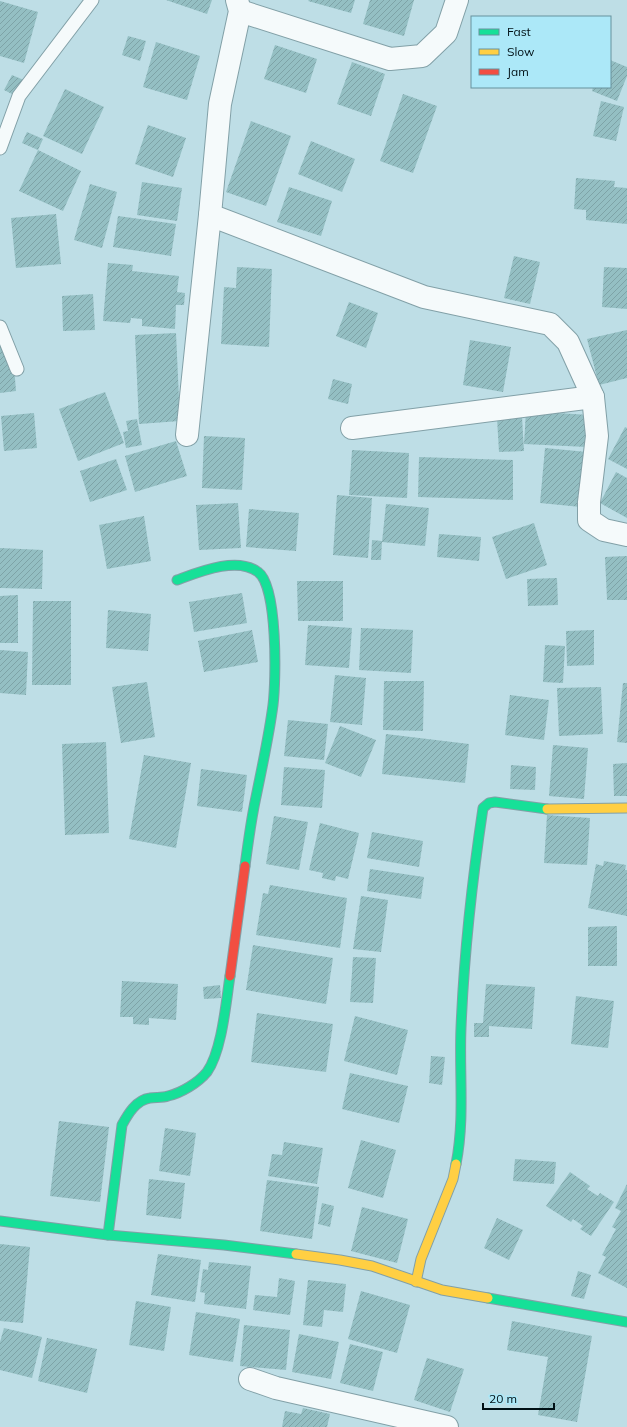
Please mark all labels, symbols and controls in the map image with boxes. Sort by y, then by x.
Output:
legend [471,16,611,88]
text: Fast [507,24,531,39]
text: Slow [507,44,535,59]
text: Jam [507,64,529,79]
scale bar [483,1385,554,1411]
text: 20 m [489,1391,517,1406]

